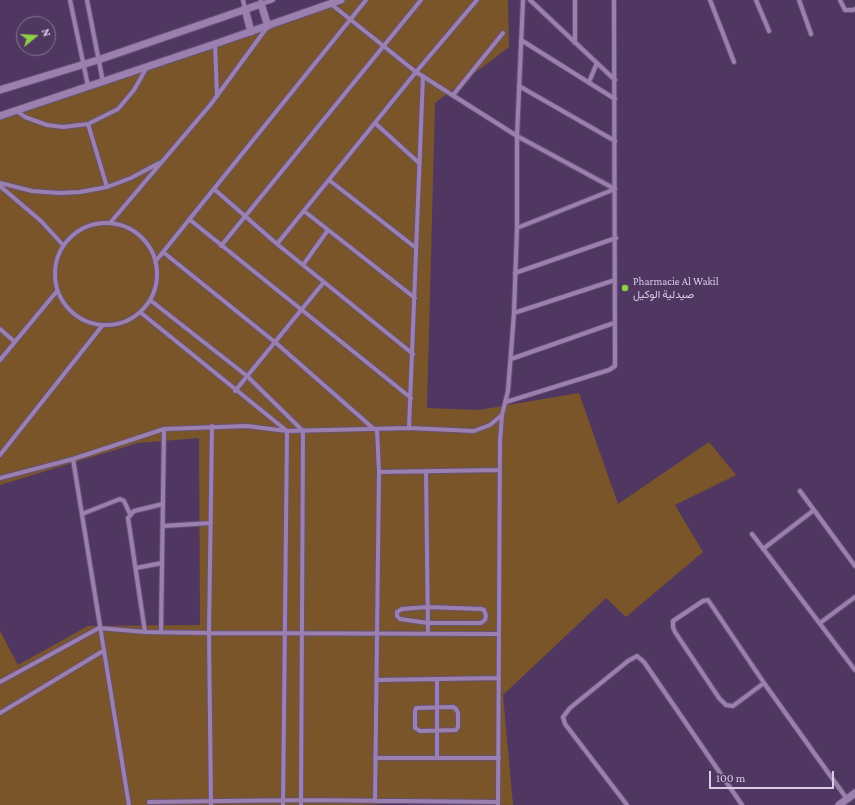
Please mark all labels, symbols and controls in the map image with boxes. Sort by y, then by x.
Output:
north arrow [16,16,56,56]
text: N [40,27,53,38]
place label: Pharmacie Al Wakil صيدلية الوكيل [633,275,719,301]
marker: Pharmacie Al Wakil صيدلية الوكيل [620,283,630,293]
scale bar [711,763,836,789]
text: 100 m [716,771,745,785]

